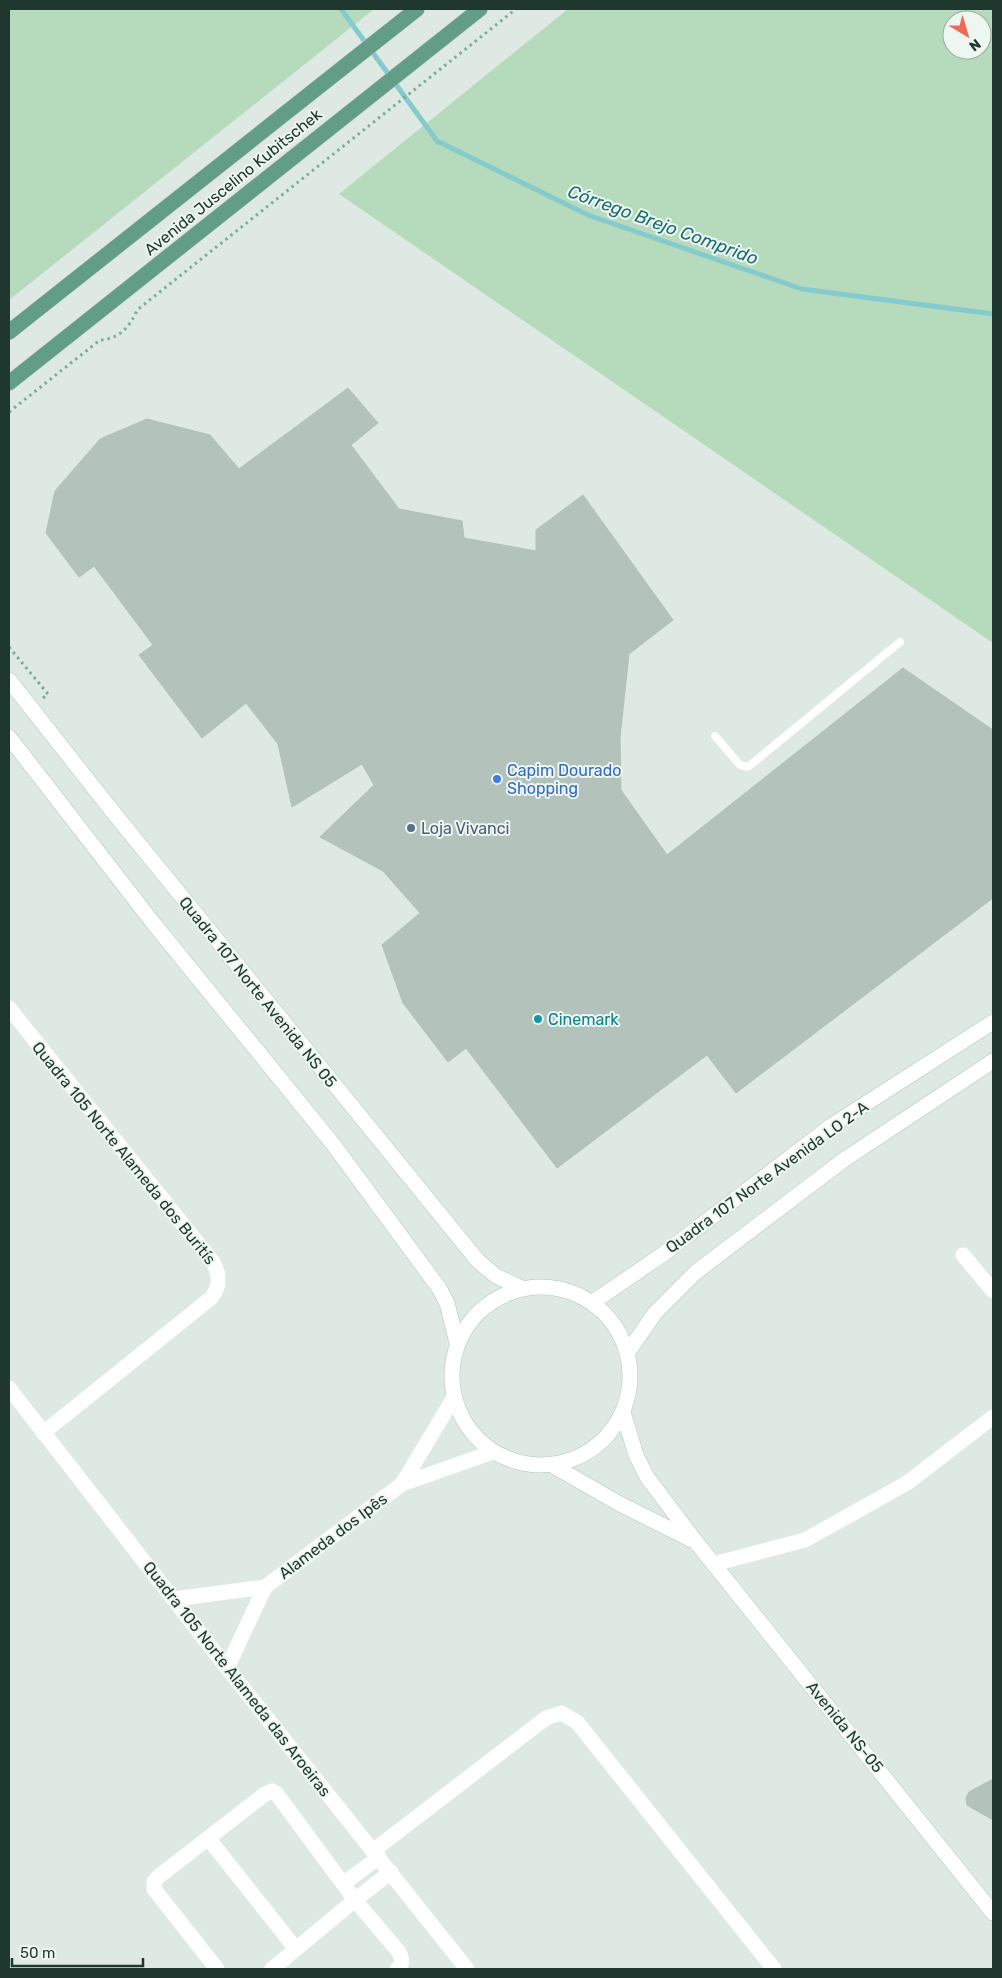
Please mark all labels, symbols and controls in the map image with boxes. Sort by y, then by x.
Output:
north arrow [942,10,992,60]
text: N [965,35,984,55]
street label: Avenida Juscelino Kubitschek [141,104,326,259]
water label: Córrego Brejo Comprido [565,180,761,270]
place label: Capim Dourado Shopping [507,761,621,798]
marker: Capim Dourado Shopping [491,773,503,785]
place label: Loja Vivanci [421,819,509,838]
marker: Loja Vivanci [405,822,417,834]
street label: Quadra 107 Norte Avenida NS 05 [175,893,341,1091]
place label: Cinemark [548,1010,619,1029]
marker: Cinemark [532,1013,544,1025]
street label: Quadra 105 Norte Alameda dos Buritís [28,1038,220,1268]
street label: Quadra 107 Norte Avenida LO 2-A [662,1097,872,1257]
street label: Alameda dos Ipês [275,1489,391,1583]
street label: Quadra 105 Norte Alameda das Aroeiras [139,1557,335,1801]
street label: Avenida NS-05 [802,1678,888,1776]
scale bar [12,1936,144,1968]
text: 50 m [20,1944,55,1962]

